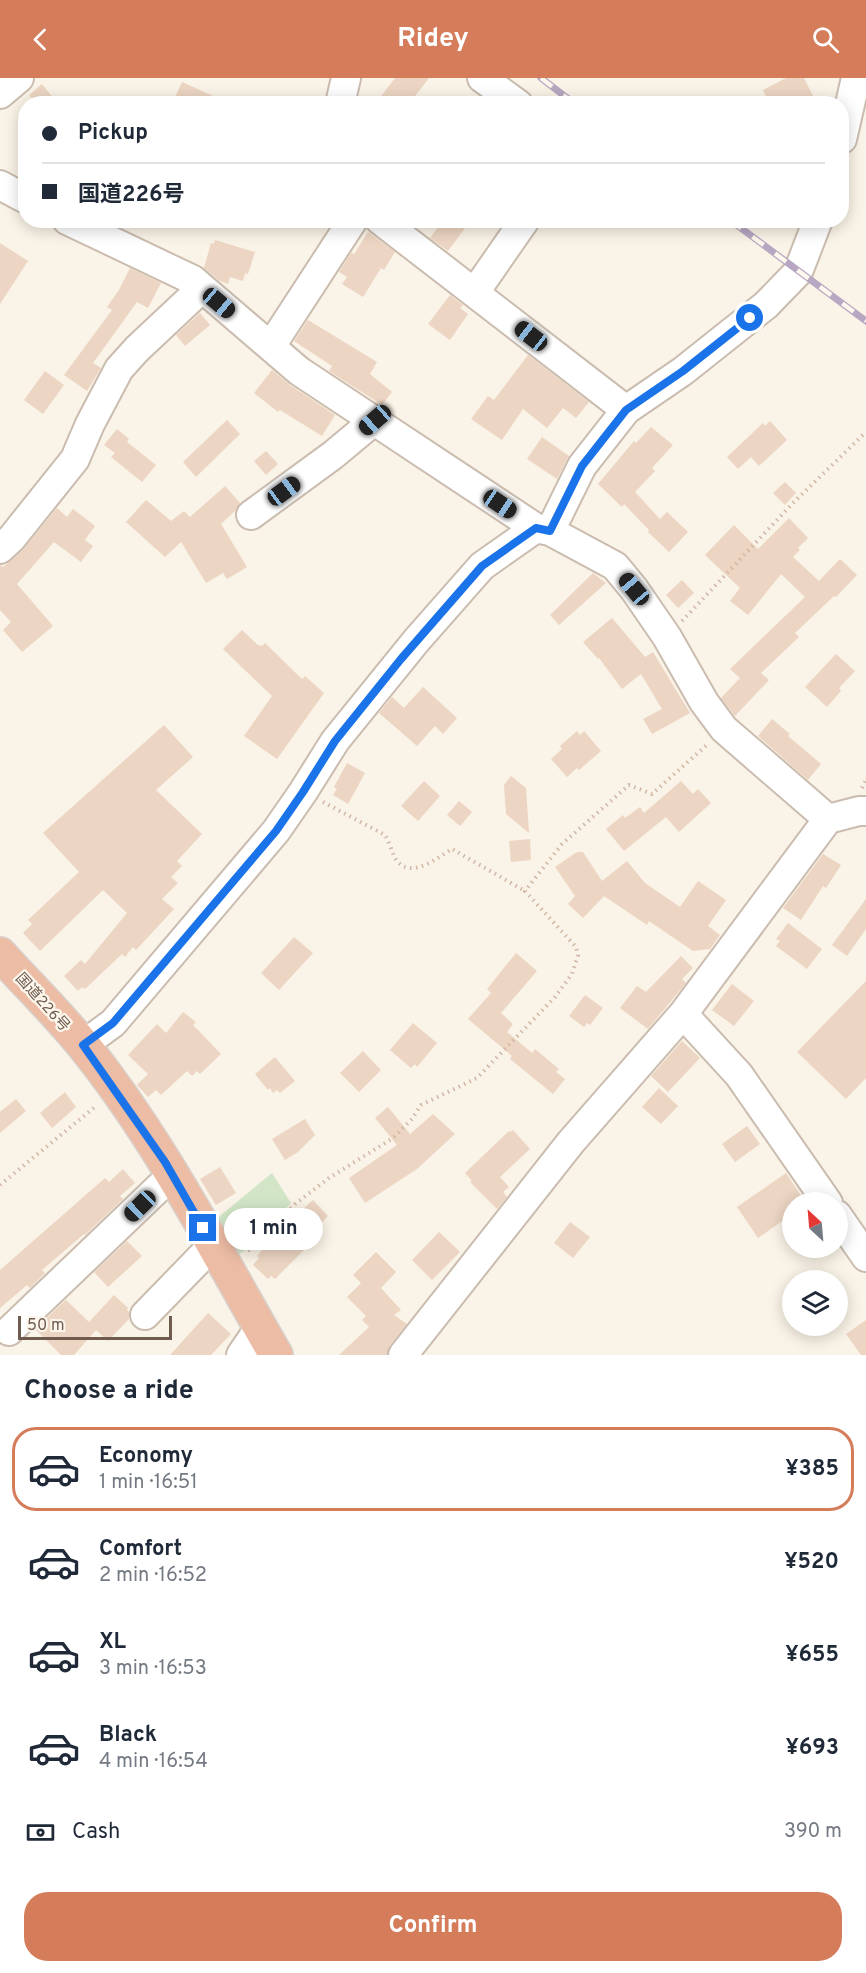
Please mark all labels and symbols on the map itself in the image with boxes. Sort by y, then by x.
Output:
car [199,285,239,321]
route start [736,304,763,331]
car [511,318,551,354]
car [356,401,394,439]
car [264,473,304,509]
car [480,486,520,522]
car [616,569,652,609]
street label: 国道226号 [11,970,73,1036]
car [121,1187,159,1225]
north arrow [782,1192,848,1258]
callout: 1 min [224,1207,323,1249]
route end [189,1214,216,1241]
scale bar [18,1313,172,1340]

